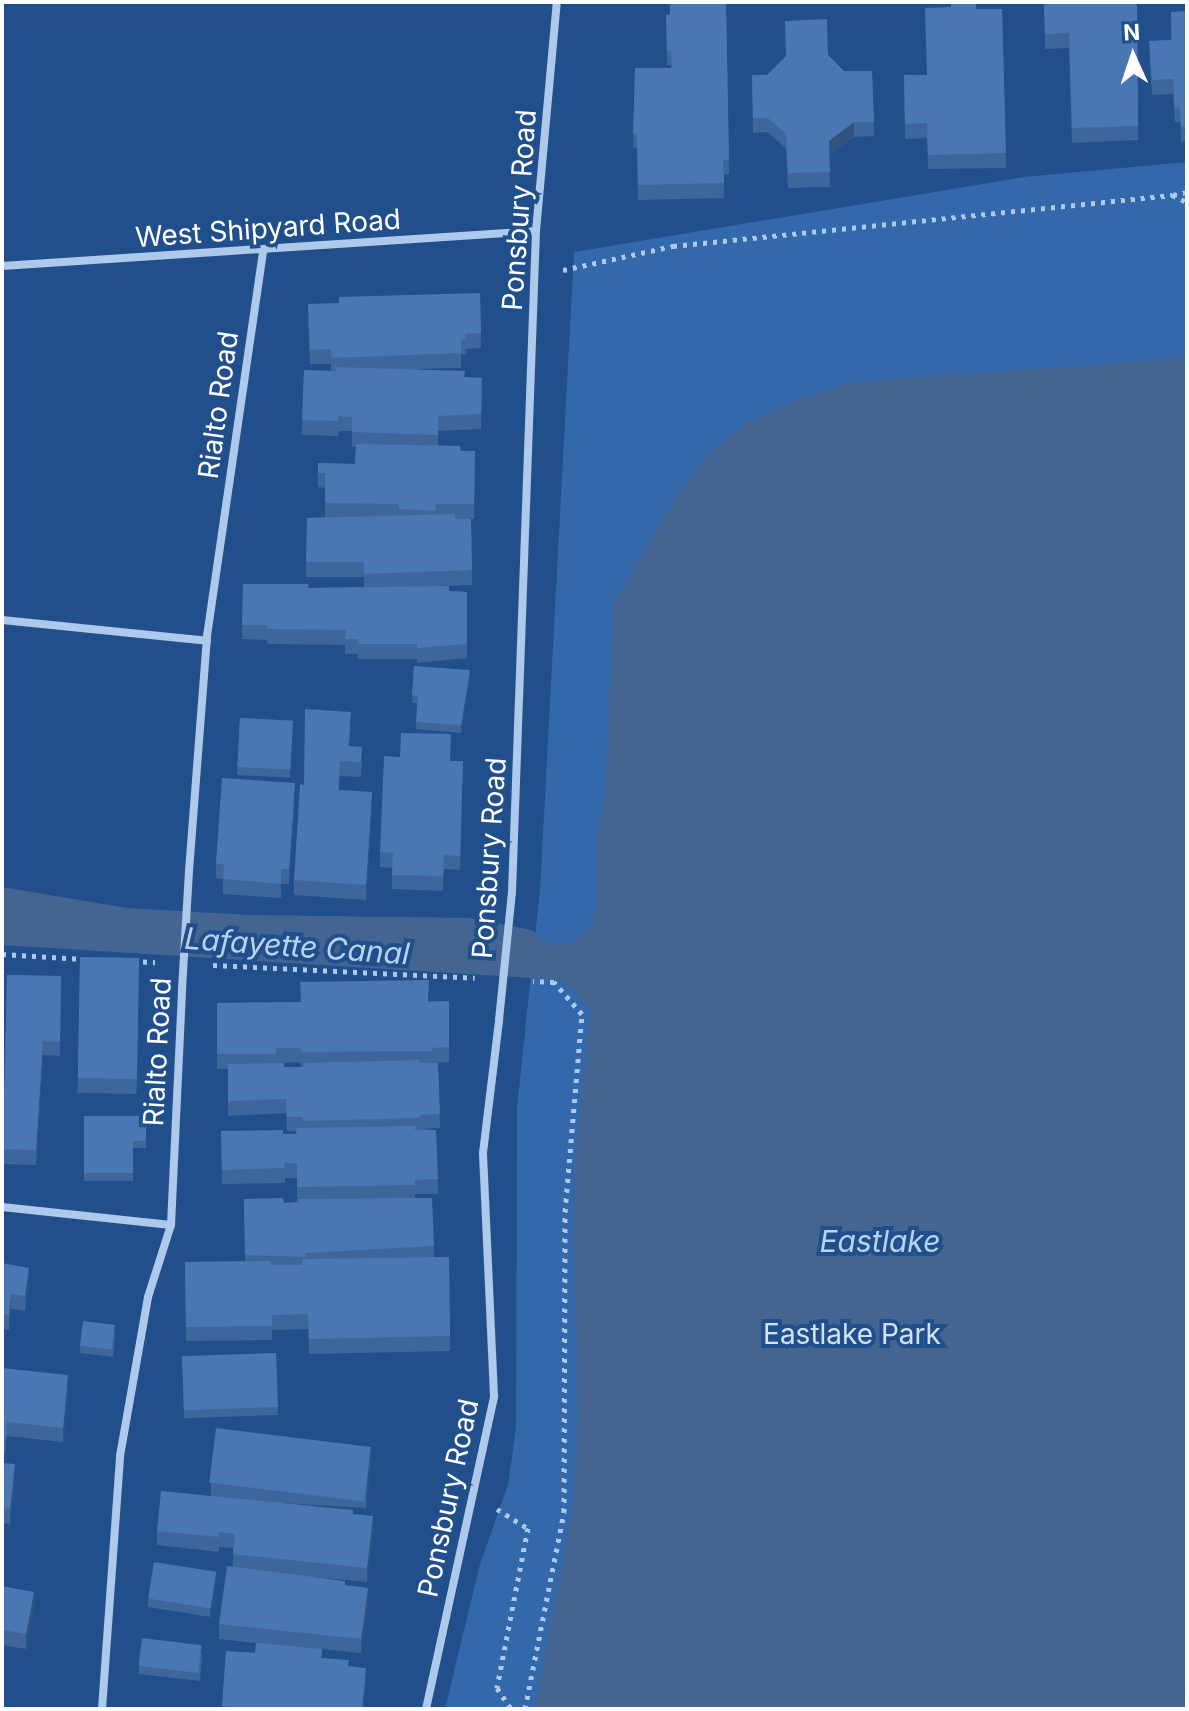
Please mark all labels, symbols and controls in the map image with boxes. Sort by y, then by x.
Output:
north arrow [1093,16,1173,96]
text: N [1123,19,1141,45]
street label: Ponsbury Road [495,108,543,312]
street label: West Shipyard Road [134,202,402,254]
street label: Rialto Road [191,329,245,481]
street label: Ponsbury Road [465,756,513,960]
water label: Lafayette Canal [183,920,411,972]
street label: Rialto Road [136,977,178,1127]
water label: Eastlake [820,1223,940,1259]
park label: Eastlake Park [763,1317,941,1351]
street label: Ponsbury Road [411,1396,485,1600]

